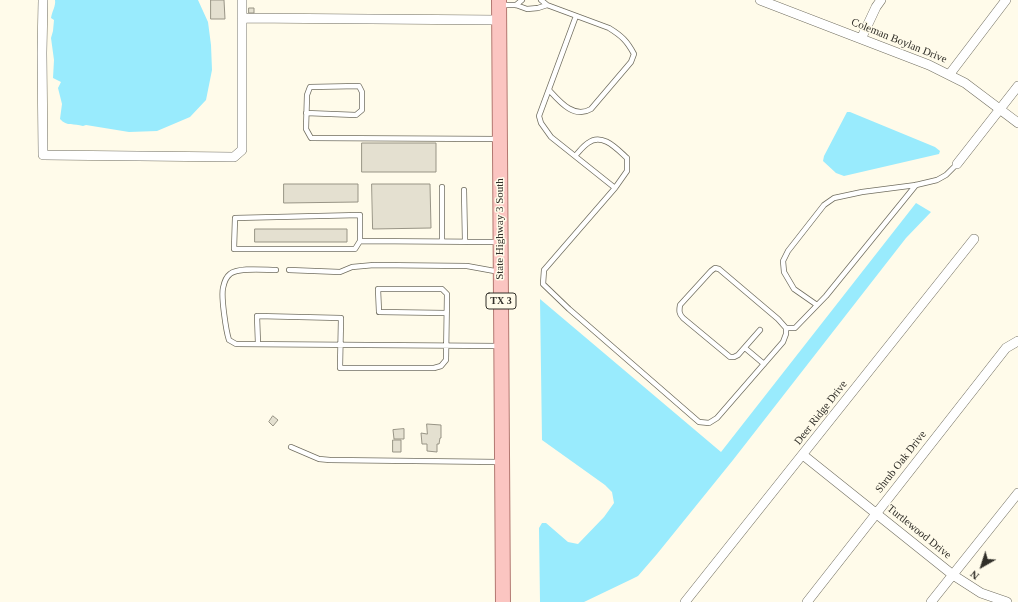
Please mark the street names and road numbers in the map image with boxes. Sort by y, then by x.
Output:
street label: Coleman Boylan Drive [849,16,949,66]
street label: State Highway 3 South [493,178,507,280]
road number: TX 3 [486,293,516,309]
street label: Deer Ridge Drive [792,378,850,448]
street label: Shrub Oak Drive [873,428,929,496]
street label: Turtlewood Drive [884,502,954,562]

